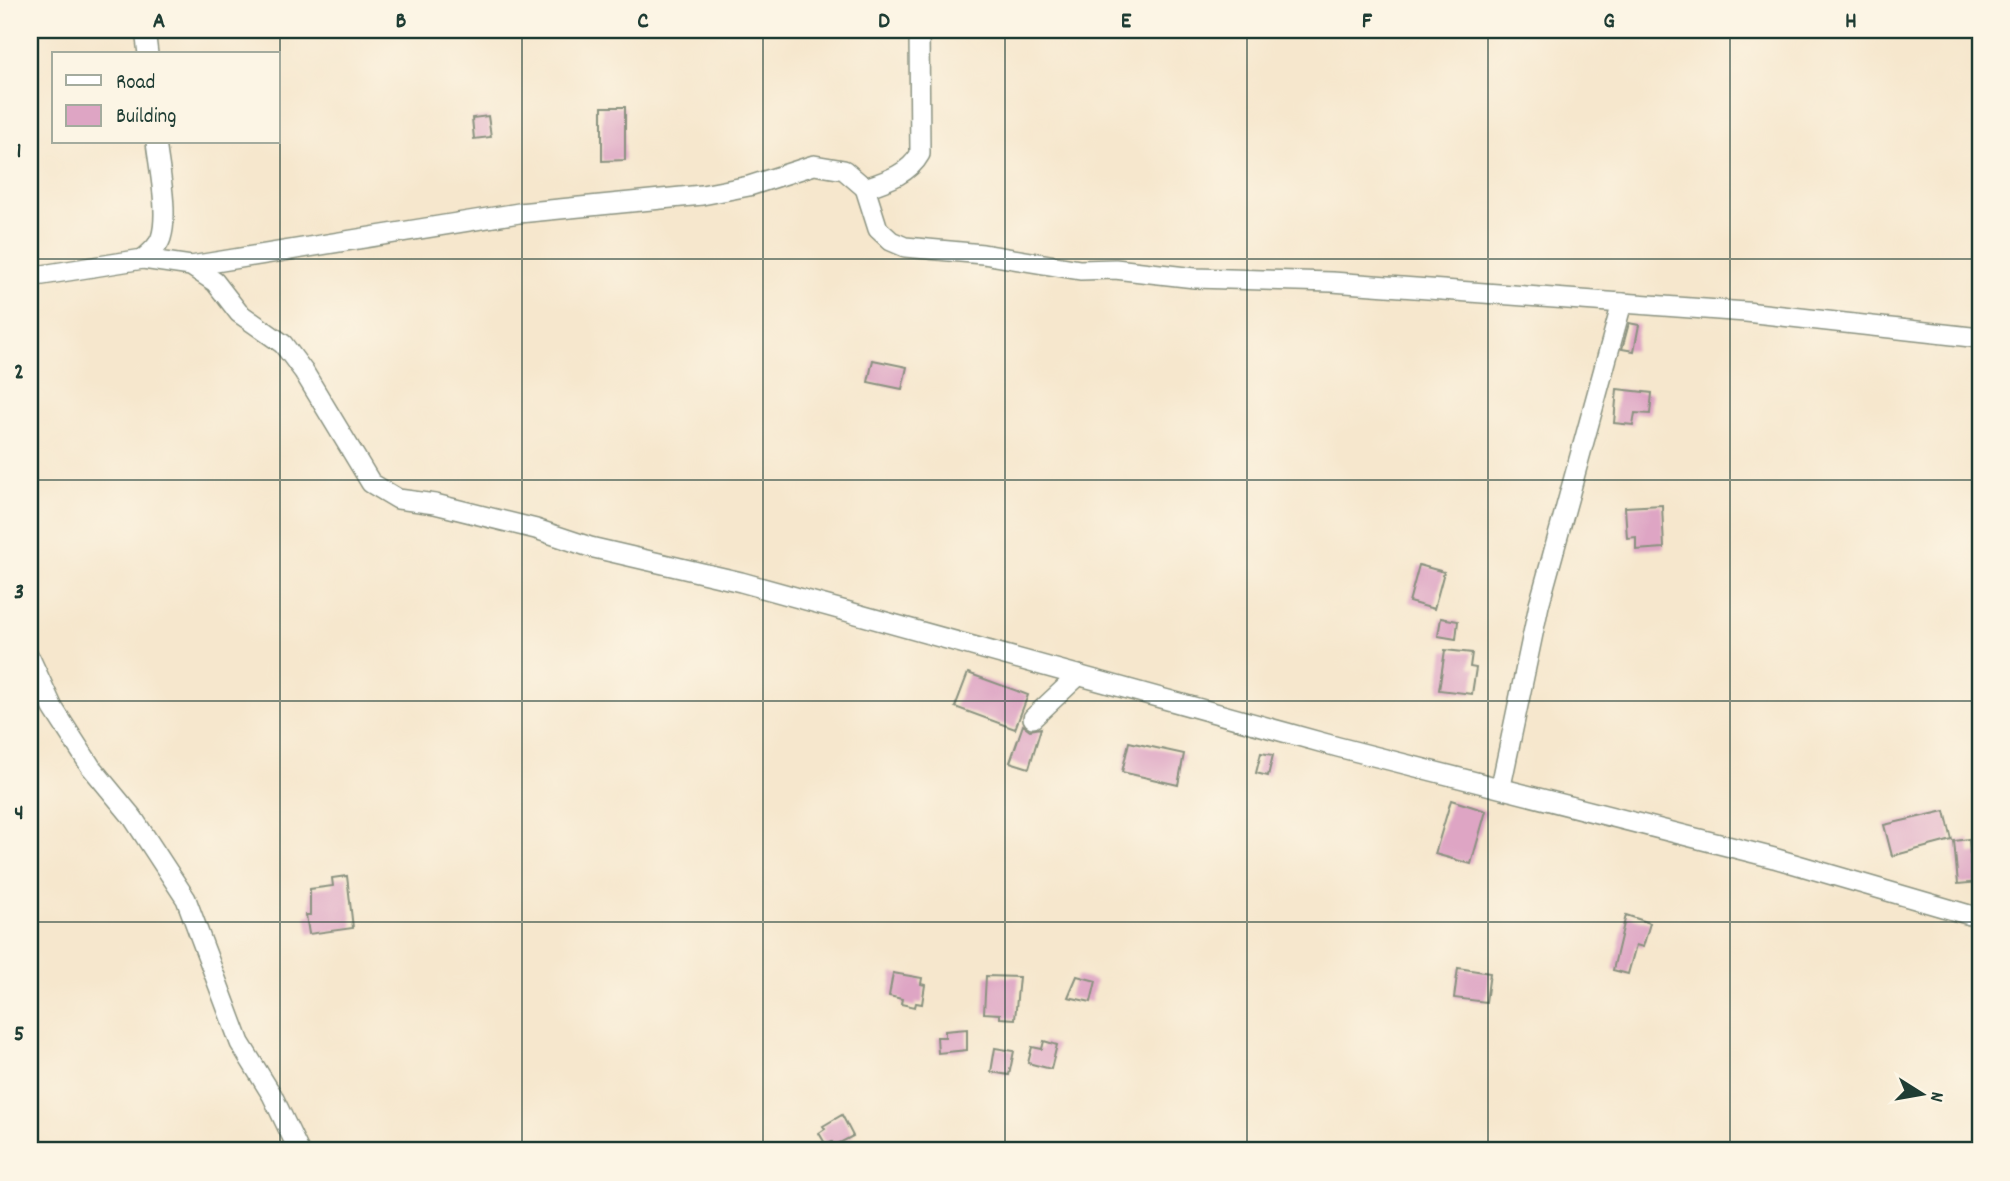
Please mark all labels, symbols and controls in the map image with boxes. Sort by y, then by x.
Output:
text: A [153,6,165,39]
text: B [396,6,407,39]
text: C [637,6,649,39]
text: D [878,6,890,39]
text: E [1121,6,1132,39]
text: F [1362,6,1373,39]
text: G [1603,6,1615,39]
text: H [1845,6,1857,39]
legend [52,52,280,144]
text: Road [116,69,155,99]
text: Building [116,103,176,133]
text: 1 [16,136,22,169]
text: 2 [14,357,24,390]
text: 3 [14,577,24,610]
text: 4 [14,798,24,831]
text: 5 [14,1019,24,1052]
north arrow [1888,1058,1958,1128]
text: N [1921,1089,1949,1104]

